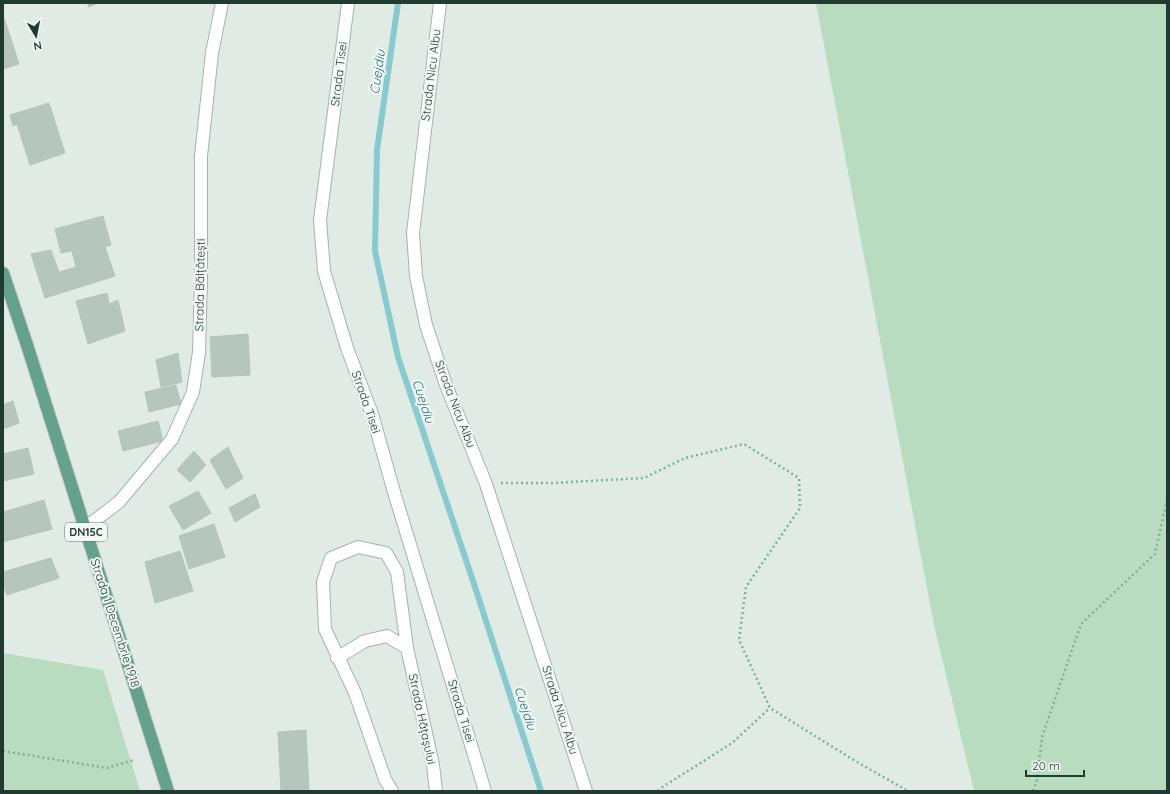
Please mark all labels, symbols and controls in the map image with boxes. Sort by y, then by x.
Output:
north arrow [16,16,56,56]
street label: Strada Nicu Albu [417,28,444,122]
text: N [33,38,43,53]
street label: Strada Tisei [327,41,350,107]
water label: Cuejdiu [366,48,388,95]
street label: Strada Bălțătești [191,239,208,331]
street label: Strada Nicu Albu [432,358,479,450]
street label: Strada Tisei [349,369,384,435]
water label: Cuejdiu [409,377,439,425]
road number: DN15C [65,523,107,541]
street label: Strada 1 Decembrie 1918 [88,557,143,689]
street label: Strada Nicu Albu [539,663,582,756]
street label: Strada Hățașului [406,672,439,766]
street label: Strada Tisei [445,677,478,744]
water label: Cuejdiu [511,684,541,732]
scale bar [1026,752,1084,778]
text: 20 m [1032,758,1060,773]

